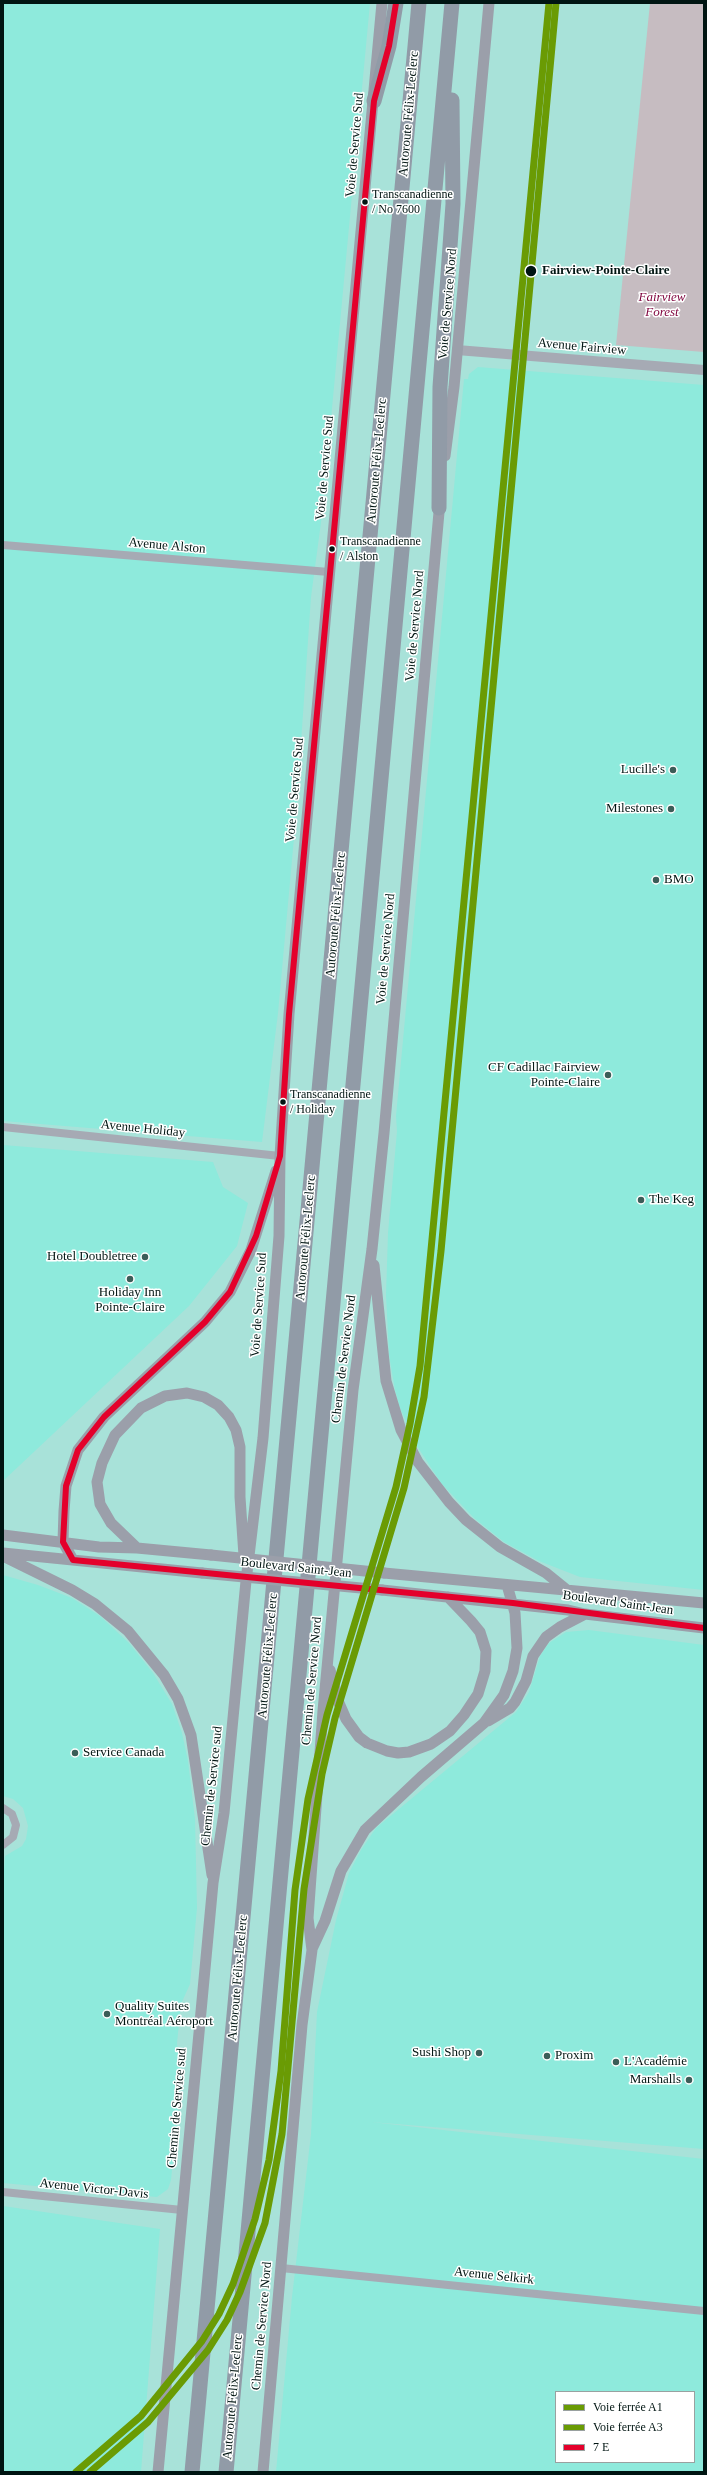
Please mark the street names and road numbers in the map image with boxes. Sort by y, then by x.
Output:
street label: Autoroute Félix-Leclerc [396,51,422,177]
street label: Voie de Service Sud [343,92,367,198]
street label: Voie de Service Nord [435,248,461,360]
street label: Avenue Fairview [537,335,627,359]
street label: Autoroute Félix-Leclerc [364,398,390,524]
street label: Voie de Service Sud [313,415,337,521]
street label: Avenue Alston [128,535,206,557]
street label: Voie de Service Nord [402,570,428,682]
street label: Voie de Service Sud [283,737,307,843]
street label: Autoroute Félix-Leclerc [323,852,349,978]
street label: Voie de Service Nord [373,893,399,1005]
street label: Avenue Holiday [100,1117,186,1141]
street label: Autoroute Félix-Leclerc [293,1175,319,1301]
street label: Voie de Service Sud [248,1252,270,1358]
street label: Chemin de Service Nord [328,1294,360,1424]
street label: Boulevard Saint-Jean [240,1554,352,1582]
street label: Boulevard Saint-Jean [562,1588,674,1618]
street label: Autoroute Félix-Leclerc [255,1593,281,1719]
street label: Chemin de Service Nord [299,1616,325,1746]
street label: Chemin de Service sud [198,1725,226,1847]
street label: Autoroute Félix-Leclerc [225,1915,251,2041]
street label: Chemin de Service sud [164,2047,190,2169]
street label: Avenue Victor-Davis [39,2176,149,2202]
street label: Chemin de Service Nord [249,2261,275,2391]
street label: Avenue Selkirk [453,2264,535,2288]
street label: Autoroute Félix-Leclerc [220,2334,246,2460]

